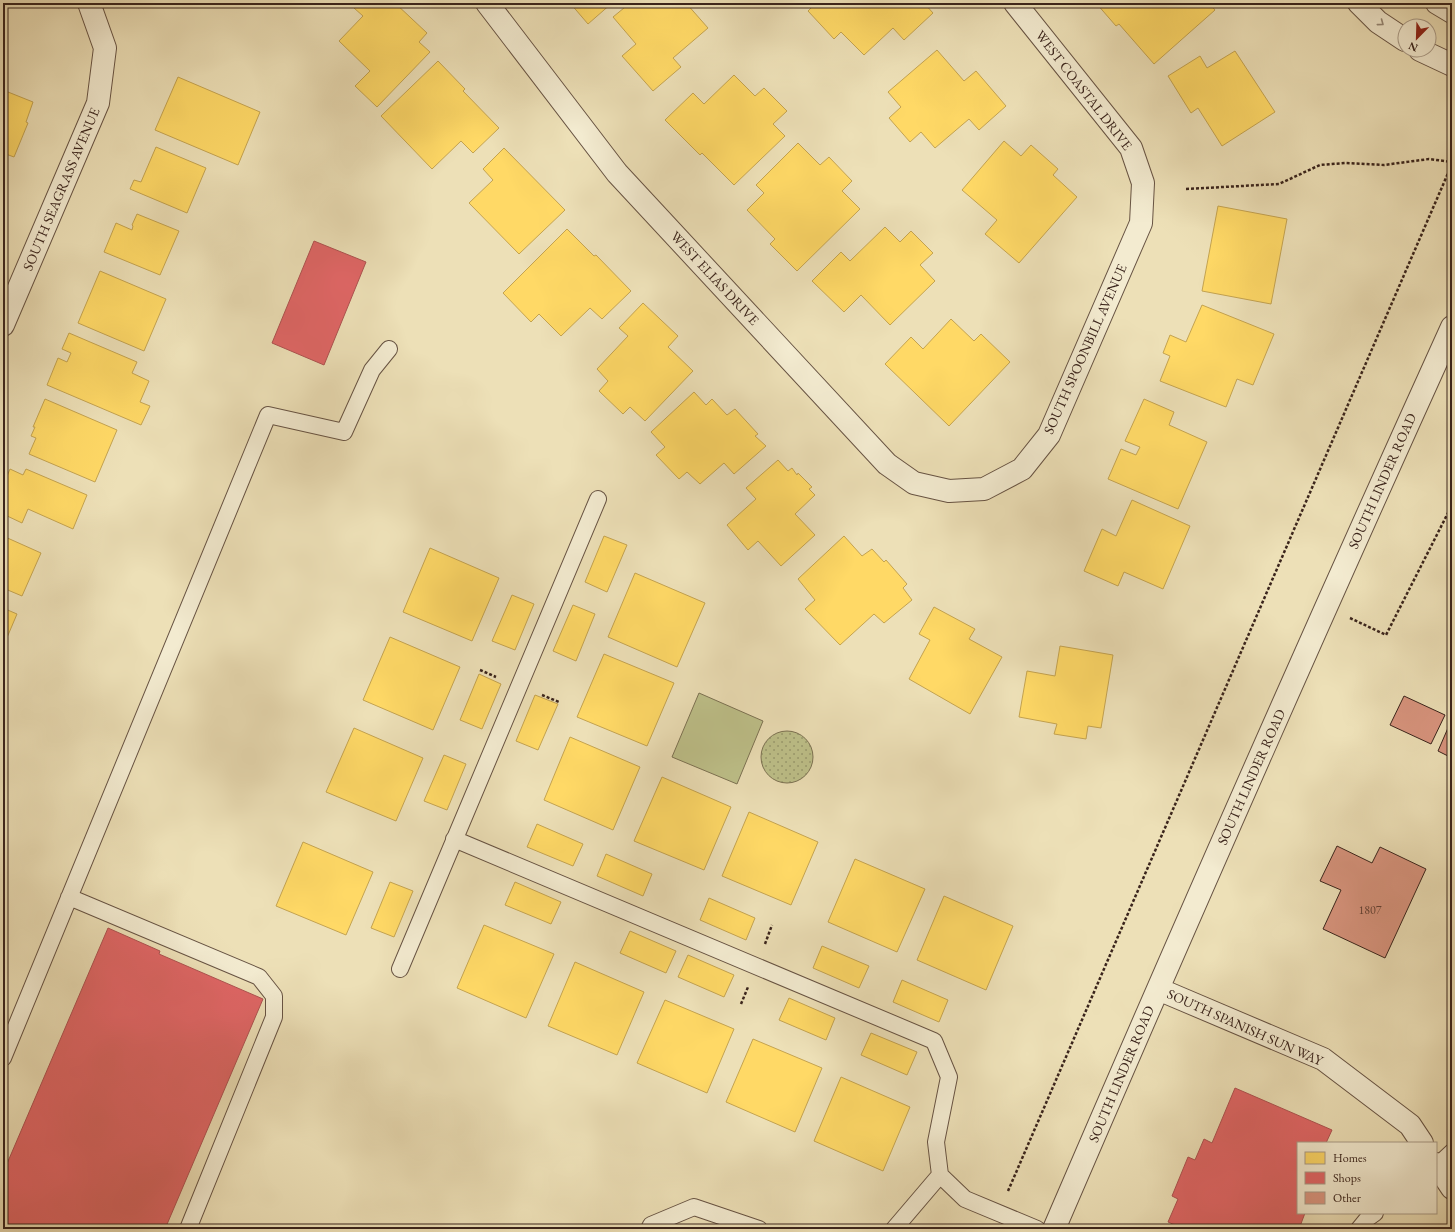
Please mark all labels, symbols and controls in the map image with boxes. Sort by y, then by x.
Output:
one-way arrow [1376,18,1383,25]
north arrow [1397,18,1437,58]
street label: WEST COASTAL DRIVE [1032,26,1136,154]
text: N [1406,39,1420,55]
street label: SOUTH SEAGRASS AVENUE [18,105,104,273]
street label: WEST ELIAS DRIVE [667,227,763,329]
street label: SOUTH SPOONBILL AVENUE [1039,261,1131,437]
street label: SOUTH LINDER ROAD [1344,410,1420,552]
street label: SOUTH LINDER ROAD [1213,706,1289,848]
house number: 1807 [1358,902,1382,918]
street label: SOUTH SPANISH SUN WAY [1164,984,1327,1070]
street label: SOUTH LINDER ROAD [1084,1003,1158,1145]
legend [1297,1142,1437,1214]
text: Homes [1333,1150,1367,1166]
text: Shops [1333,1170,1361,1186]
text: Other [1333,1190,1361,1206]

